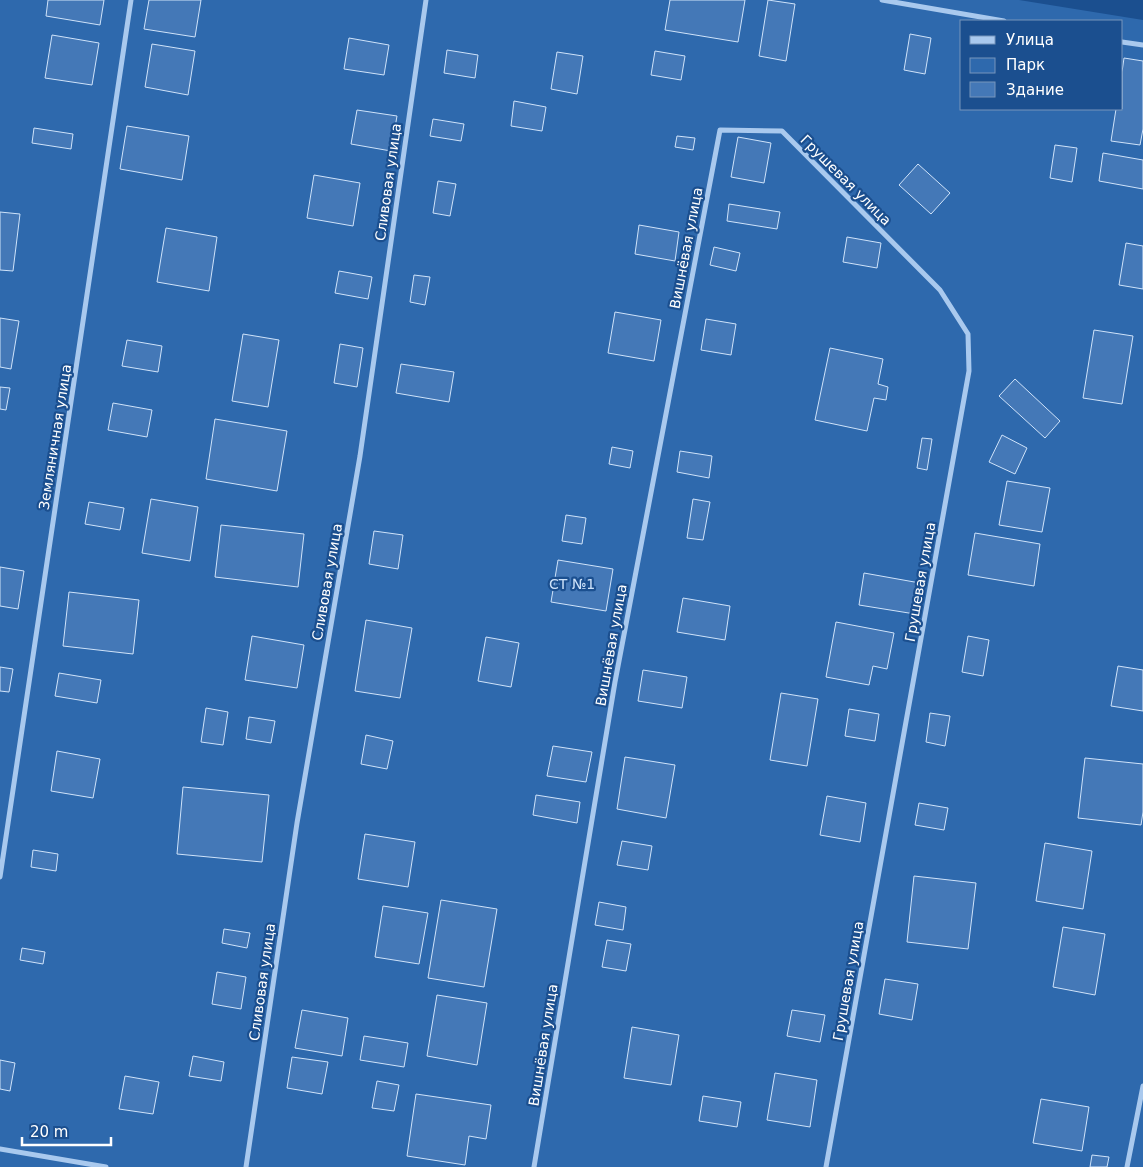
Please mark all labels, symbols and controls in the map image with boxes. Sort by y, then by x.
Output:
legend [960,20,1123,110]
text: Улица [1006,31,1054,49]
text: Парк [1006,56,1045,74]
text: Здание [1006,81,1064,99]
street label: Сливовая улица [372,122,404,242]
street label: Грушевая улица [797,131,895,229]
street label: Вишнёвая улица [666,186,706,310]
street label: Земляничная улица [36,363,74,511]
street label: Грушевая улица [902,521,938,643]
street label: Сливовая улица [309,522,345,642]
park label: СТ №1 [549,576,595,592]
street label: Вишнёвая улица [592,583,630,707]
street label: Грушевая улица [830,920,866,1042]
street label: Сливовая улица [246,922,278,1042]
street label: Вишнёвая улица [525,983,561,1107]
scale bar [22,1114,111,1146]
text: 20 m [30,1123,68,1141]

